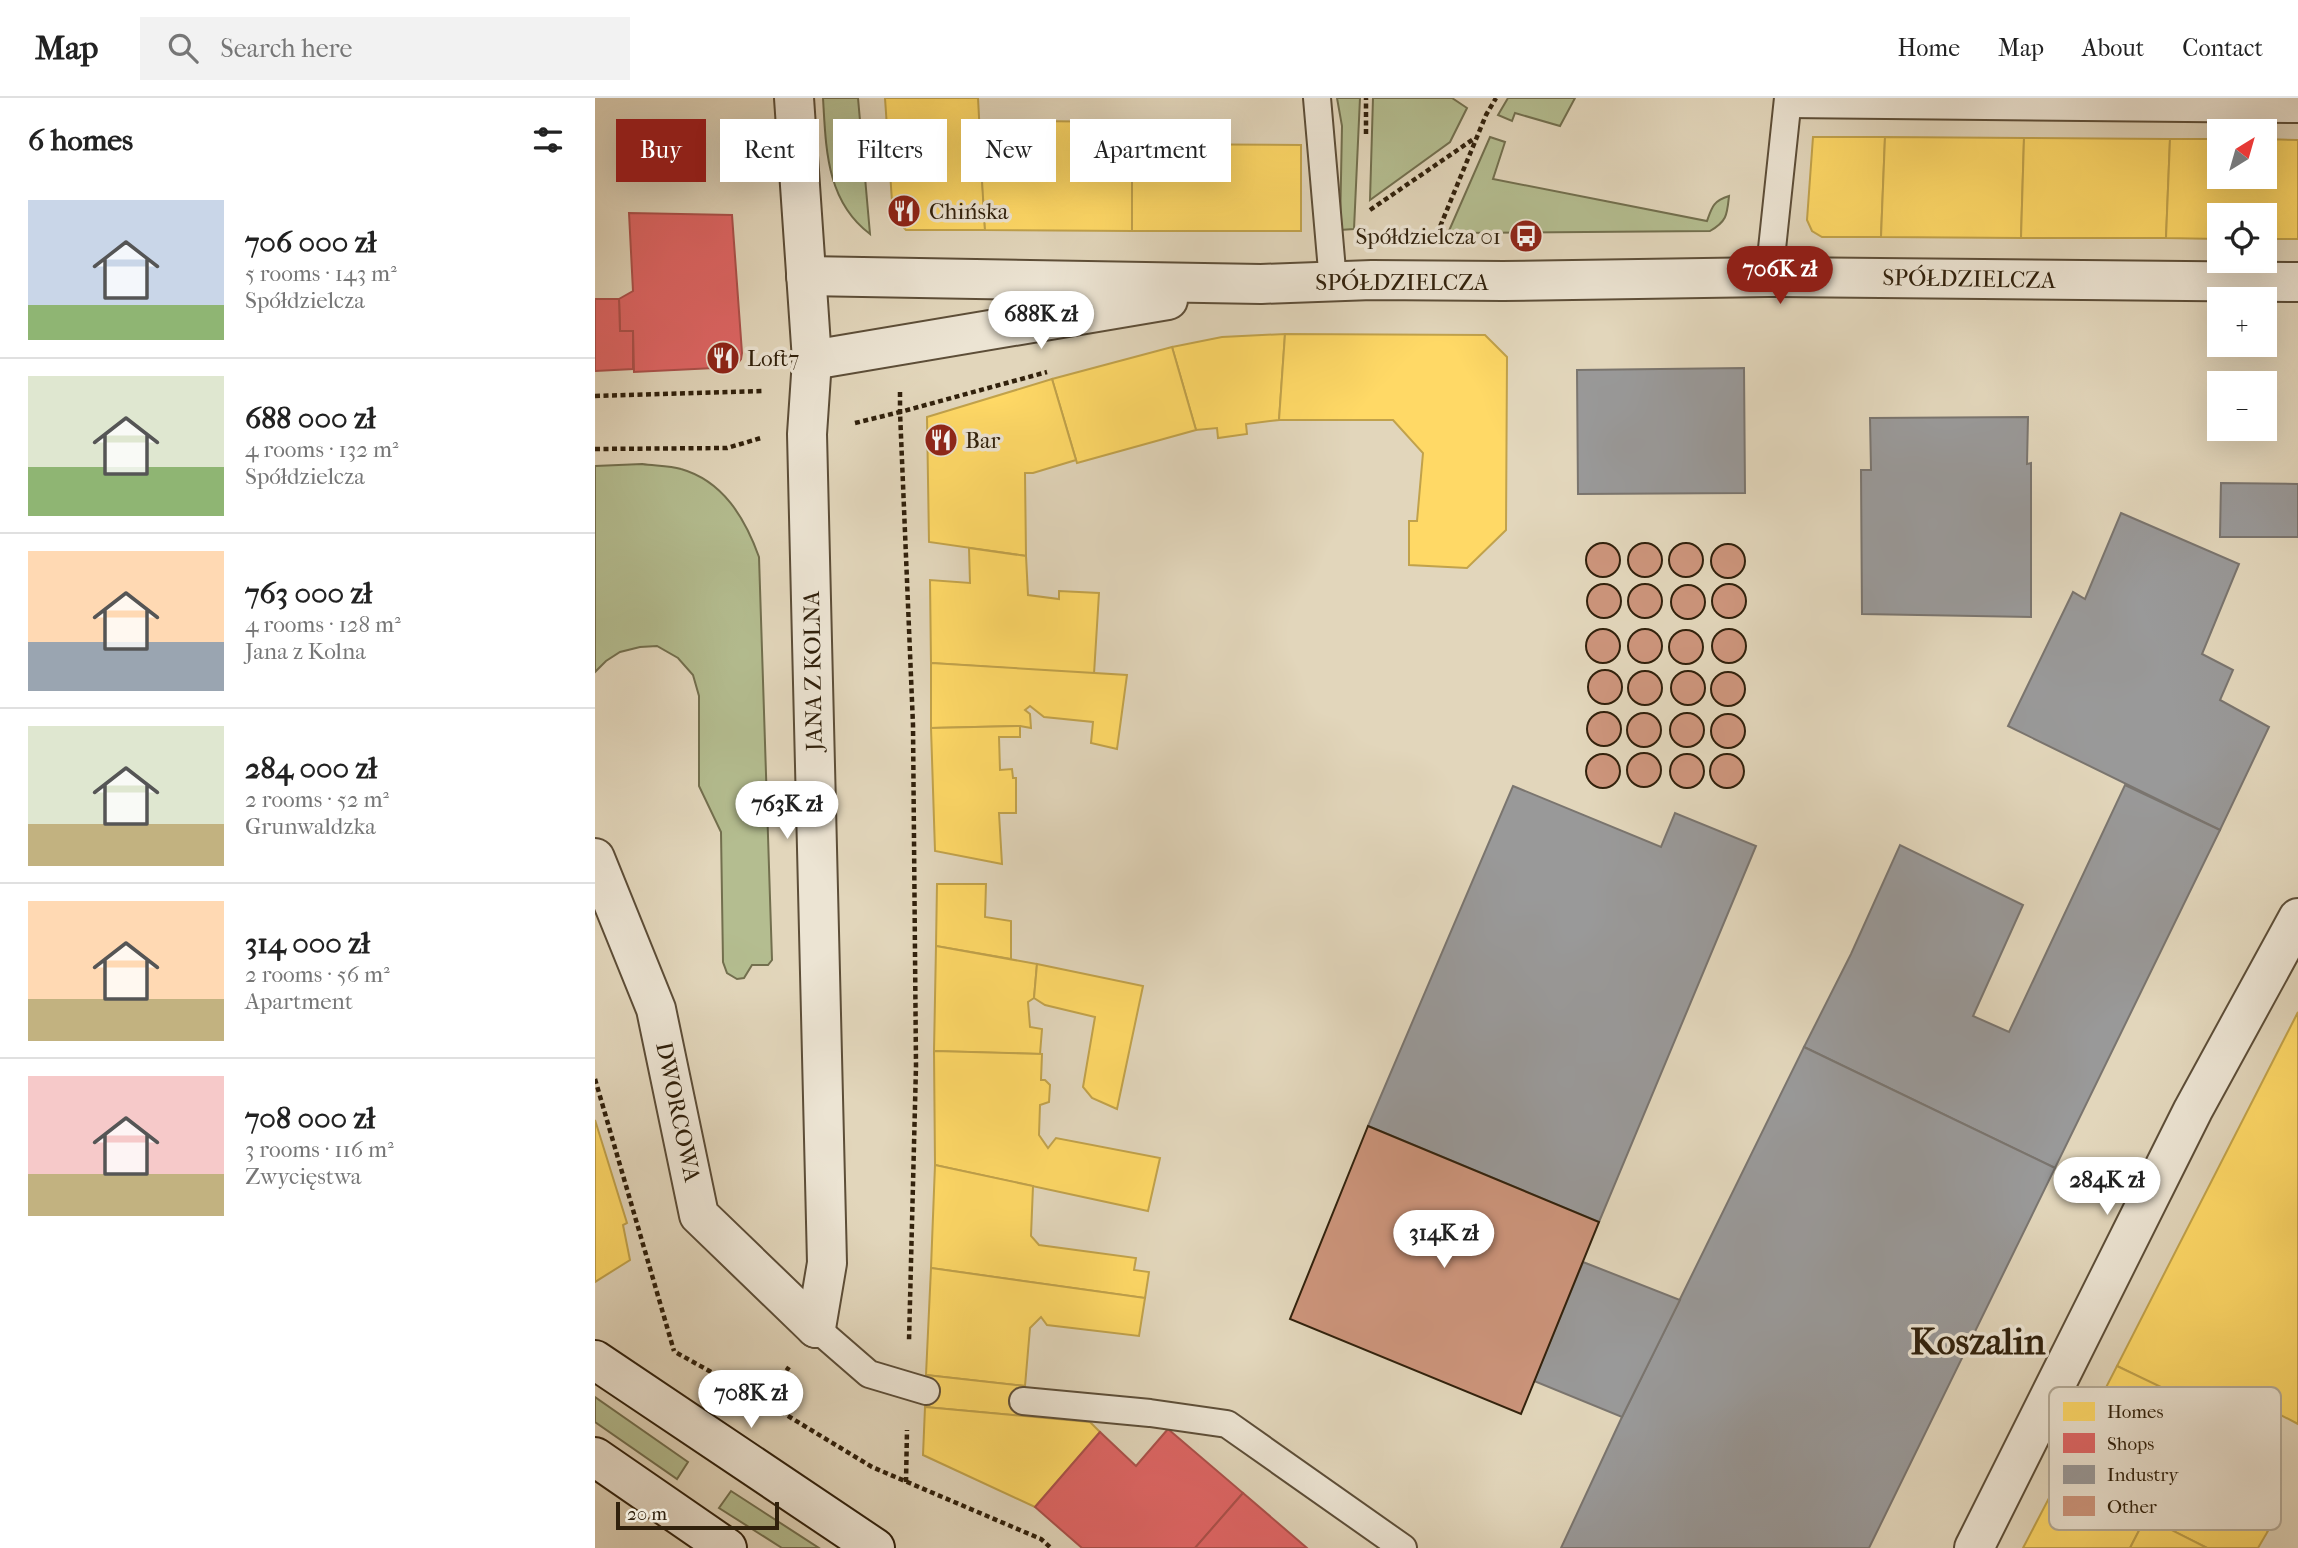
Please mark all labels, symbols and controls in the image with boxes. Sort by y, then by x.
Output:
search box [140,17,630,80]
text: Map [35,29,98,68]
icon: search [164,29,202,67]
text: Search here [220,33,352,64]
text: Home [1898,34,1960,62]
text: Map [1998,34,2044,62]
text: About [2082,34,2144,62]
text: Contact [2182,34,2263,62]
chip: Buy [616,119,706,182]
chip: Rent [720,119,819,182]
chip: Filters [833,119,947,182]
chip: New [961,119,1056,182]
chip: Apartment [1070,119,1231,182]
north arrow [2207,119,2277,189]
map controls [2207,119,2277,441]
icon: filters [529,121,567,159]
text: 6 homes [28,123,133,158]
restaurant icon: Chińska [885,192,923,230]
place label: Chińska [929,198,1009,225]
button: locate [2207,203,2277,273]
bus stop icon: Spółdzielcza 01 [1507,217,1545,255]
place label: Spółdzielcza 01 [1355,223,1501,250]
text: 706 000 zł [245,225,376,260]
icon: home [84,228,168,312]
pin: 706K zł [1715,246,1845,306]
text: 706K zł [1743,255,1817,282]
text: 5 rooms · 143 m² [245,260,397,287]
street label: SPÓŁDZIELCZA [1882,263,2057,294]
street label: SPÓŁDZIELCZA [1315,268,1490,296]
text: Spółdzielcza [245,287,365,314]
button: + [2207,287,2277,357]
pin: 688K zł [976,292,1106,351]
text: 688K zł [1004,300,1078,327]
restaurant icon: Loft7 [704,339,742,377]
place label: Loft7 [747,345,799,372]
button: − [2207,371,2277,441]
text: 688 000 zł [245,401,376,436]
icon: home [84,404,168,488]
restaurant icon: Bar [922,421,960,459]
place label: Bar [965,427,1001,454]
text: 4 rooms · 132 m² [245,436,399,463]
text: Spółdzielcza [245,463,365,490]
text: 763 000 zł [245,576,372,611]
icon: home [84,579,168,663]
street label: JANA Z KOLNA [798,590,828,753]
text: 4 rooms · 128 m² [245,611,401,638]
text: Jana z Kolna [245,638,366,665]
text: 284 000 zł [245,751,377,786]
icon: home [84,754,168,838]
pin: 763K zł [722,782,852,841]
text: 2 rooms · 52 m² [245,786,389,813]
text: 763K zł [751,790,823,817]
text: Grunwaldzka [245,813,376,840]
text: 314 000 zł [245,926,370,961]
icon: home [84,929,168,1013]
text: 2 rooms · 56 m² [245,961,390,988]
text: Apartment [245,988,353,1015]
street label: DWORCOWA [650,1040,706,1185]
text: 708 000 zł [245,1101,375,1136]
icon: home [84,1104,168,1188]
text: 3 rooms · 116 m² [245,1136,394,1163]
pin: 284K zł [2042,1158,2172,1217]
text: Zwycięstwa [245,1163,361,1190]
text: 284K zł [2069,1166,2145,1193]
pin: 314K zł [1379,1210,1509,1270]
text: 314K zł [1409,1219,1479,1246]
district label: Koszalin [1911,1320,2046,1364]
pin: 708K zł [686,1370,816,1430]
text: 708K zł [714,1379,788,1406]
legend [2049,1387,2281,1530]
text: Homes [2107,1401,2163,1423]
text: Shops [2107,1433,2154,1455]
text: Industry [2107,1464,2179,1486]
text: Other [2107,1496,2158,1518]
scale bar [616,1499,779,1531]
text: 20 m [627,1503,667,1525]

